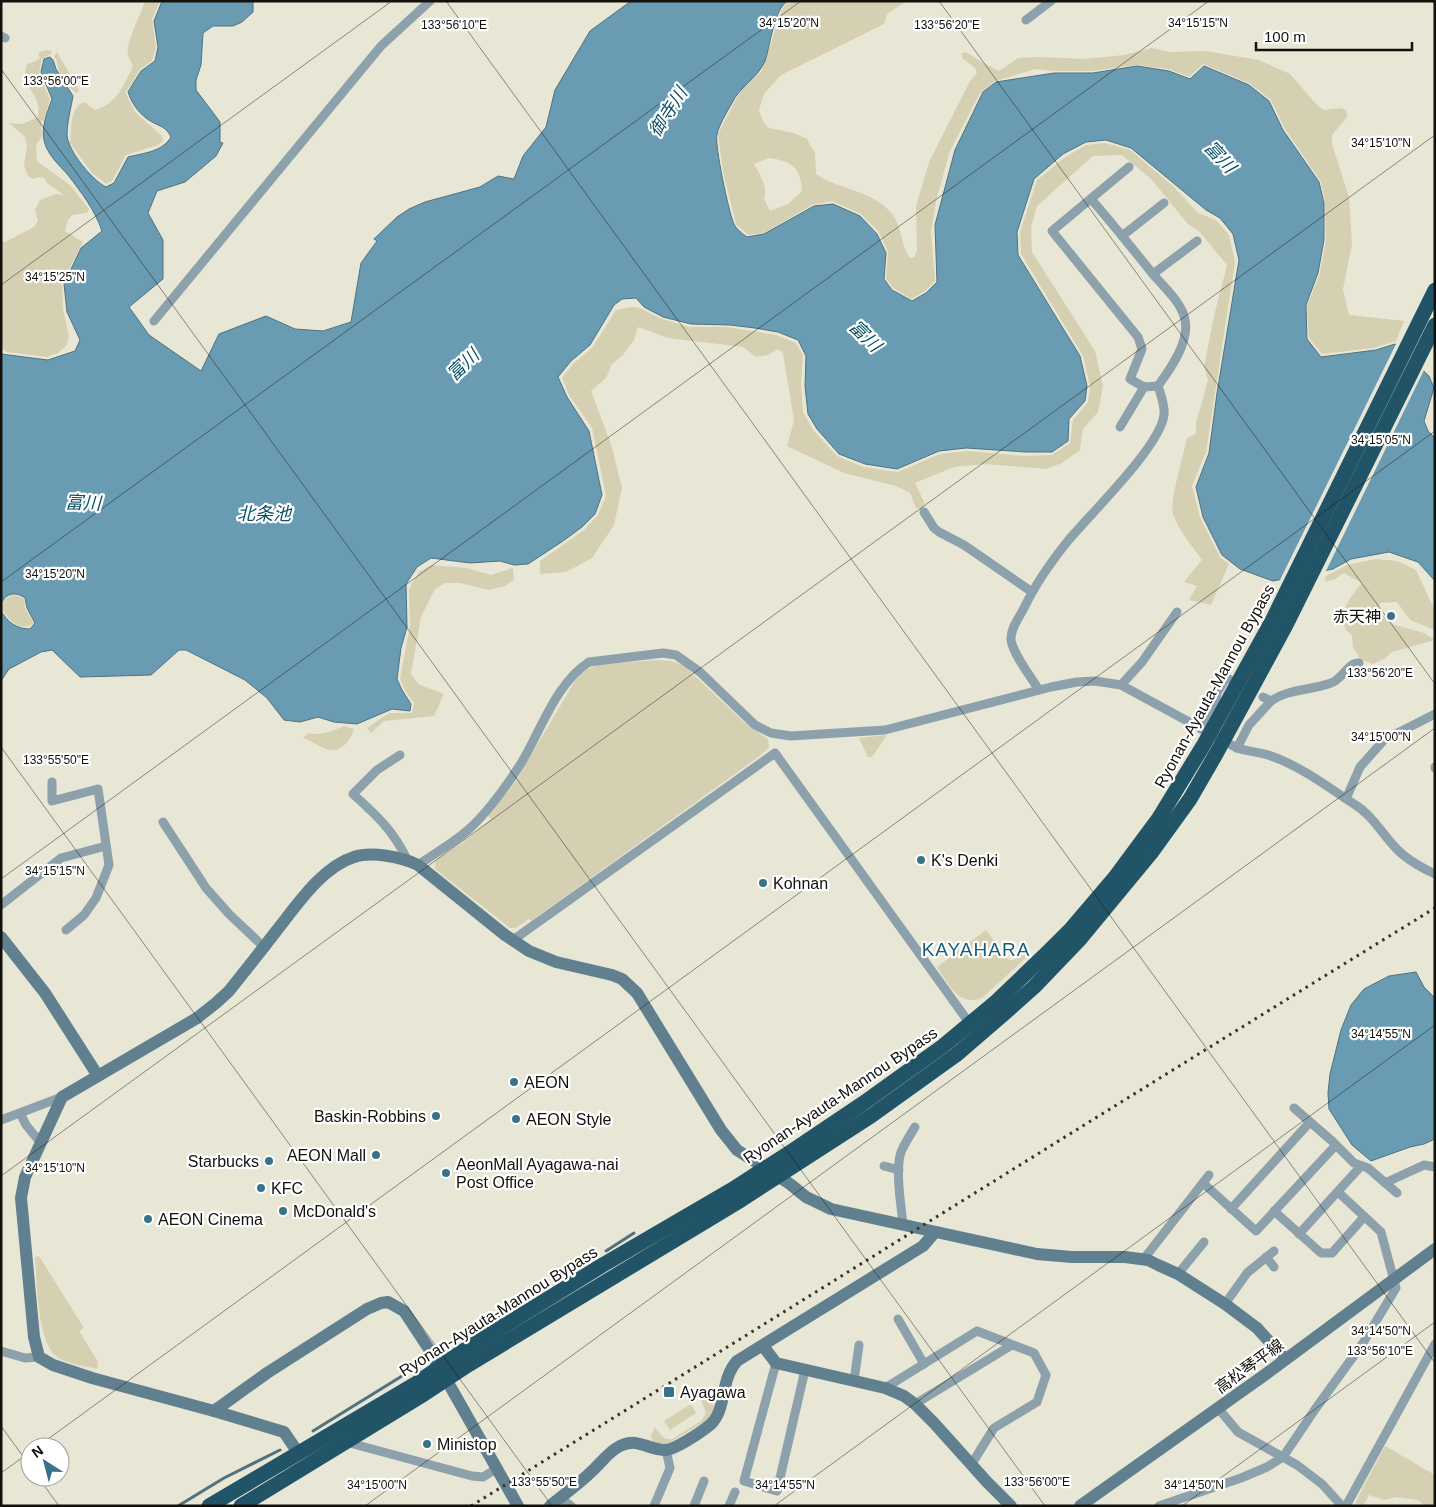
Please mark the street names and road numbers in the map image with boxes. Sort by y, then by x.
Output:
street label: Ryonan-Ayauta-Mannou Bypass [1151,582,1278,791]
street label: Ryonan-Ayauta-Mannou Bypass [740,1024,940,1167]
street label: Ryonan-Ayauta-Mannou Bypass [396,1243,600,1380]
street label: 高松琴平線 [1212,1336,1287,1397]

